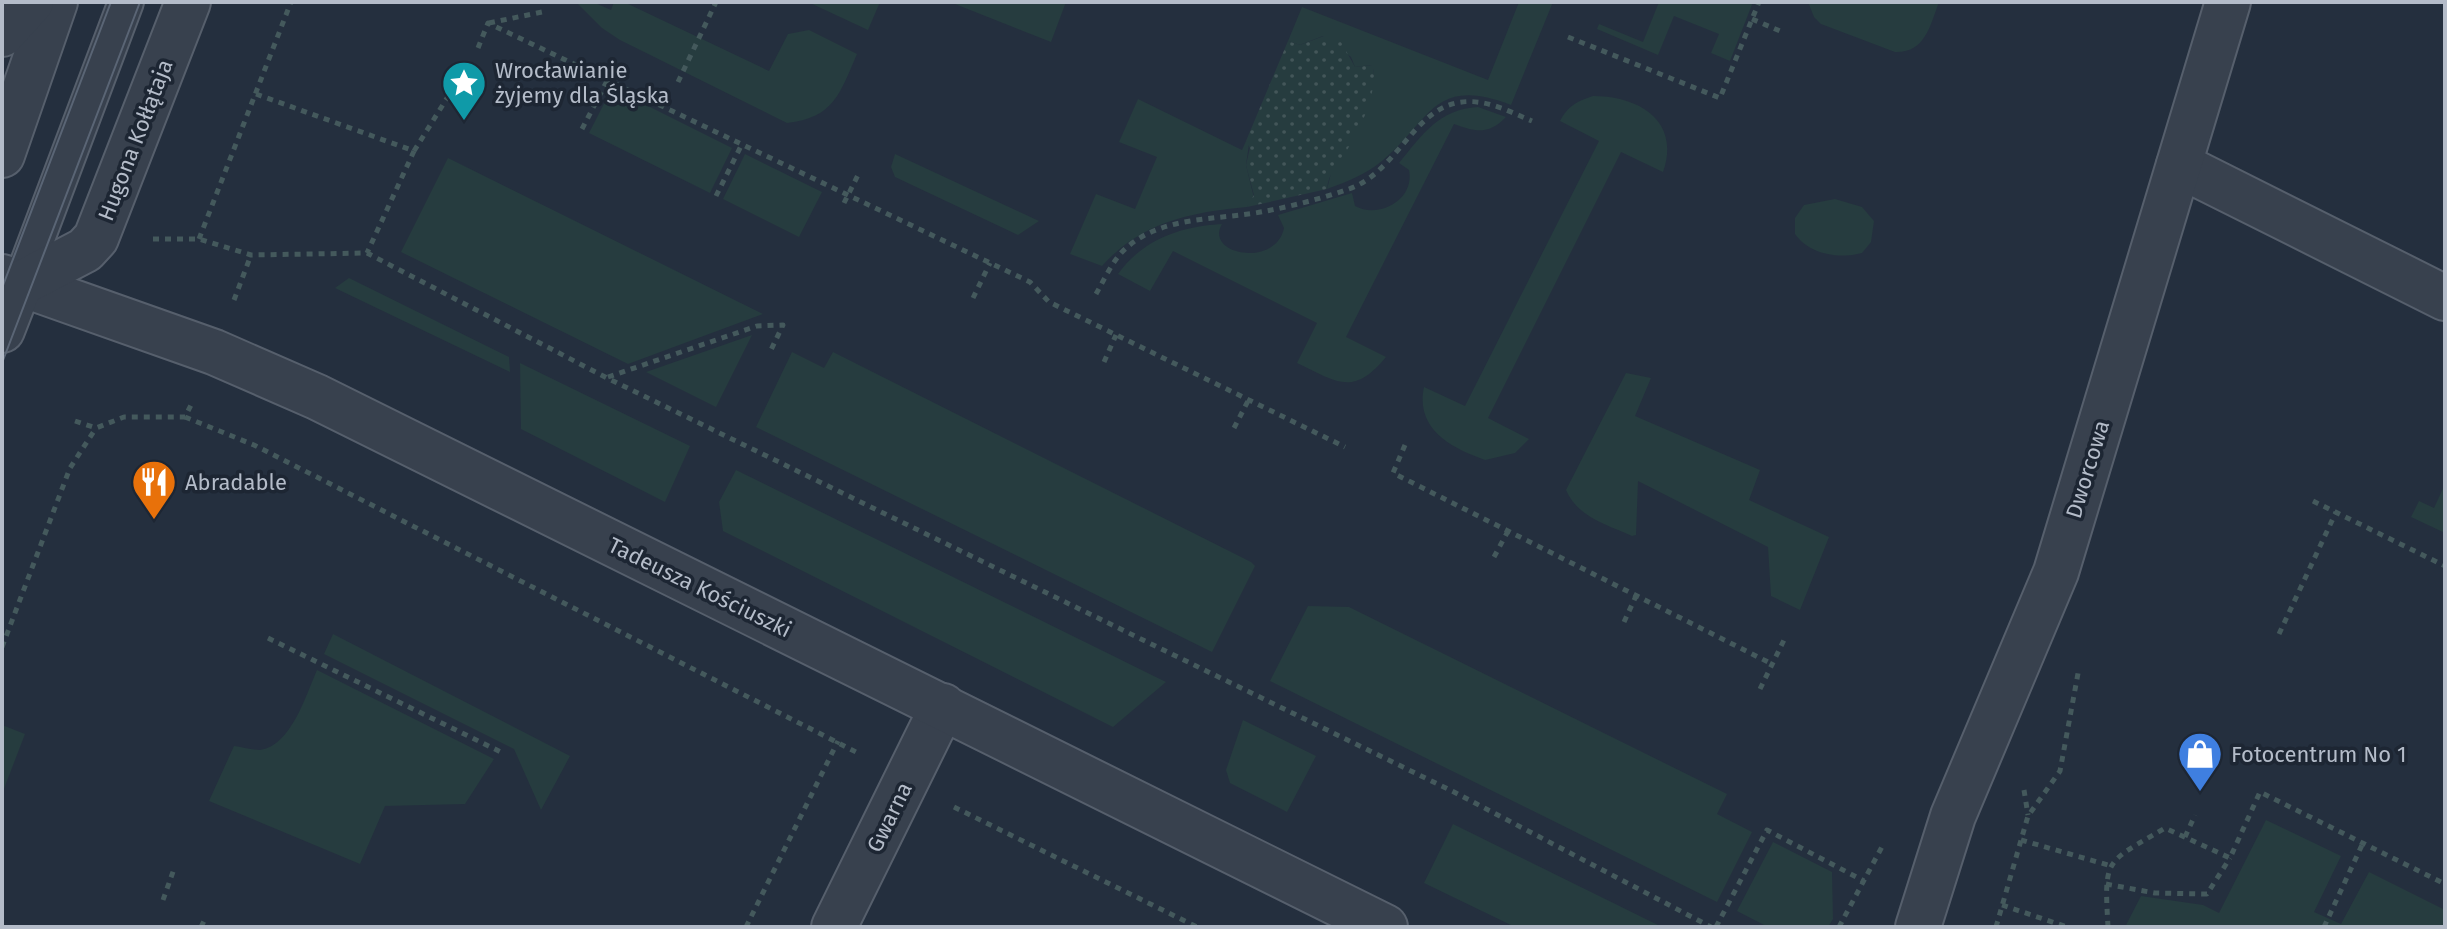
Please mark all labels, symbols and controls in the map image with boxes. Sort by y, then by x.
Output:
street label: Hugona Kołłątaja [92,56,179,225]
place label: Wrocławianie żyjemy dla Śląska [495,57,669,109]
place icon: Wrocławianie żyjemy dla Śląska [440,59,488,122]
street label: Dworcowa [2060,417,2115,521]
restaurant icon: Abradable [130,458,178,521]
place label: Abradable [185,469,287,496]
street label: Tadeusza Kościuszki [604,531,796,643]
shop icon: Fotocentrum No 1 [2176,730,2224,793]
place label: Fotocentrum No 1 [2231,741,2406,768]
street label: Gwarna [861,778,918,857]

